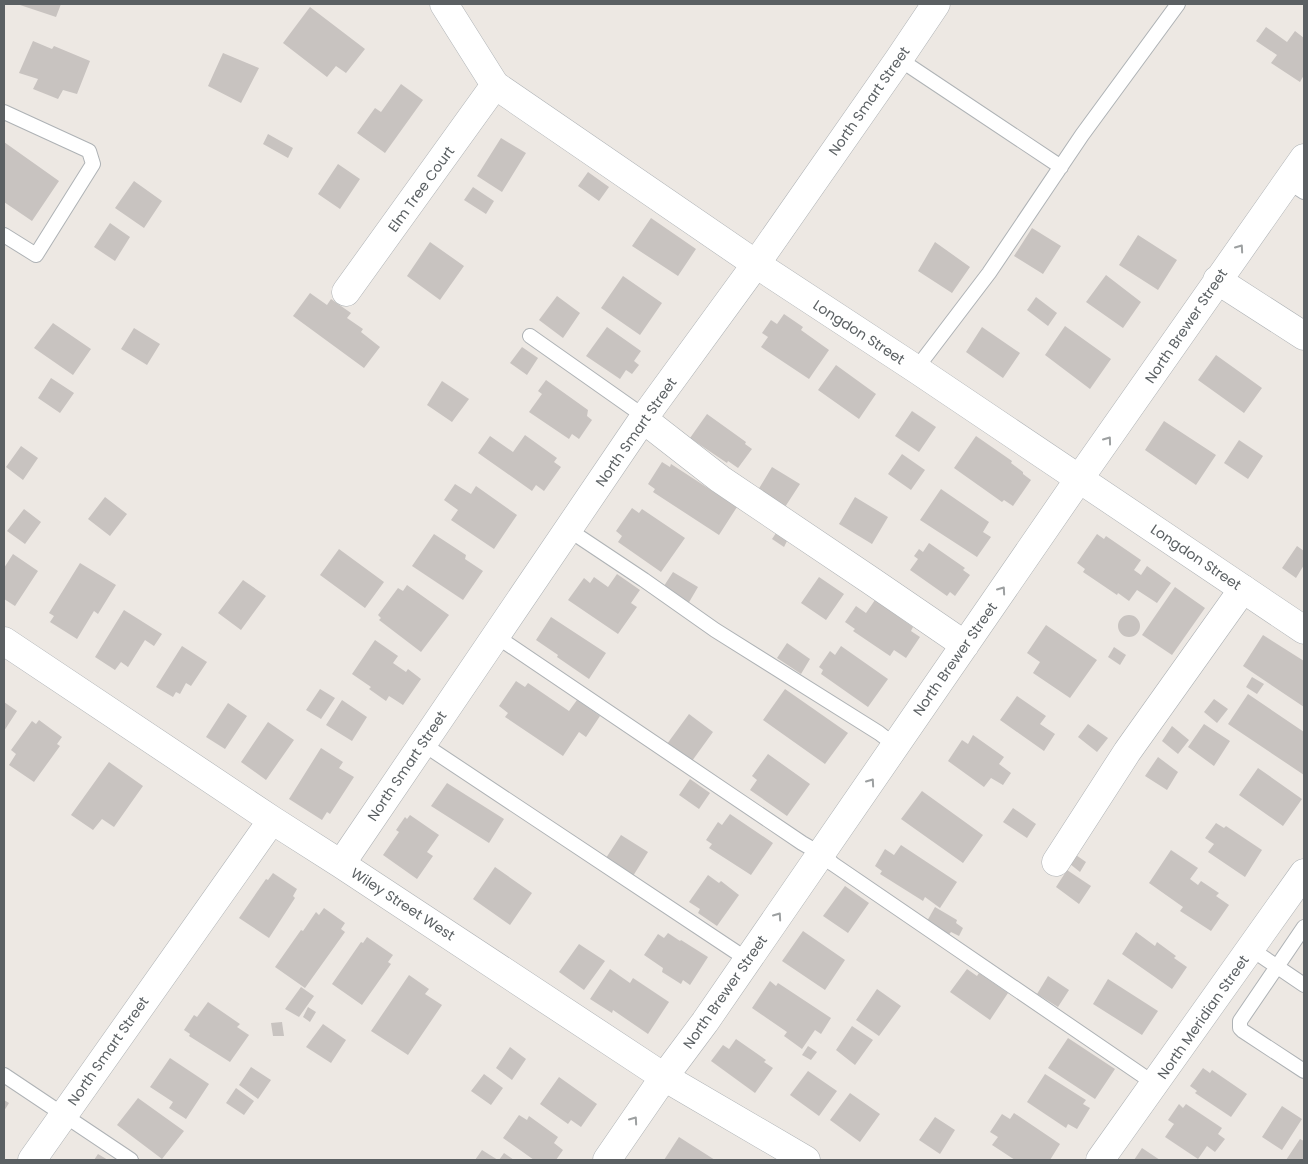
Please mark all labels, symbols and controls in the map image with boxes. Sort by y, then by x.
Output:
street label: North Smart Street [824,42,914,160]
street label: Elm Tree Court [383,142,459,236]
one-way arrow [1234,245,1243,254]
street label: North Brewer Street [1140,265,1232,387]
street label: Longdon Street [809,295,909,369]
street label: North Smart Street [591,373,681,491]
one-way arrow [1102,437,1110,446]
street label: Longdon Street [1147,519,1245,595]
one-way arrow [996,587,1005,596]
street label: North Brewer Street [908,598,1002,720]
street label: North Smart Street [363,707,451,825]
one-way arrow [864,778,874,787]
street label: Wiley Street West [347,863,459,945]
one-way arrow [772,912,781,922]
street label: North Brewer Street [678,931,772,1053]
street label: North Meridian Street [1153,951,1253,1083]
street label: North Smart Street [63,992,153,1110]
one-way arrow [628,1116,638,1125]

